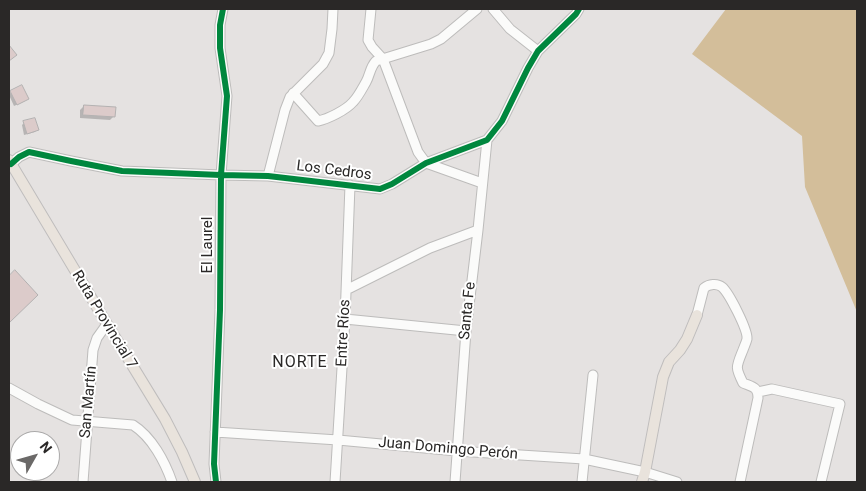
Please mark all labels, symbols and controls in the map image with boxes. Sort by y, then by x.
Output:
street label: Los Cedros [295,157,373,185]
street label: El Laurel [199,217,217,273]
street label: Ruta Provincial 7 [67,267,141,373]
street label: Santa Fe [456,281,480,341]
street label: Entre Ríos [333,299,355,367]
district label: NORTE [272,353,328,373]
street label: San Martín [77,365,101,439]
north arrow [10,431,60,481]
street label: Juan Domingo Perón [377,434,519,464]
text: N [37,439,55,456]

